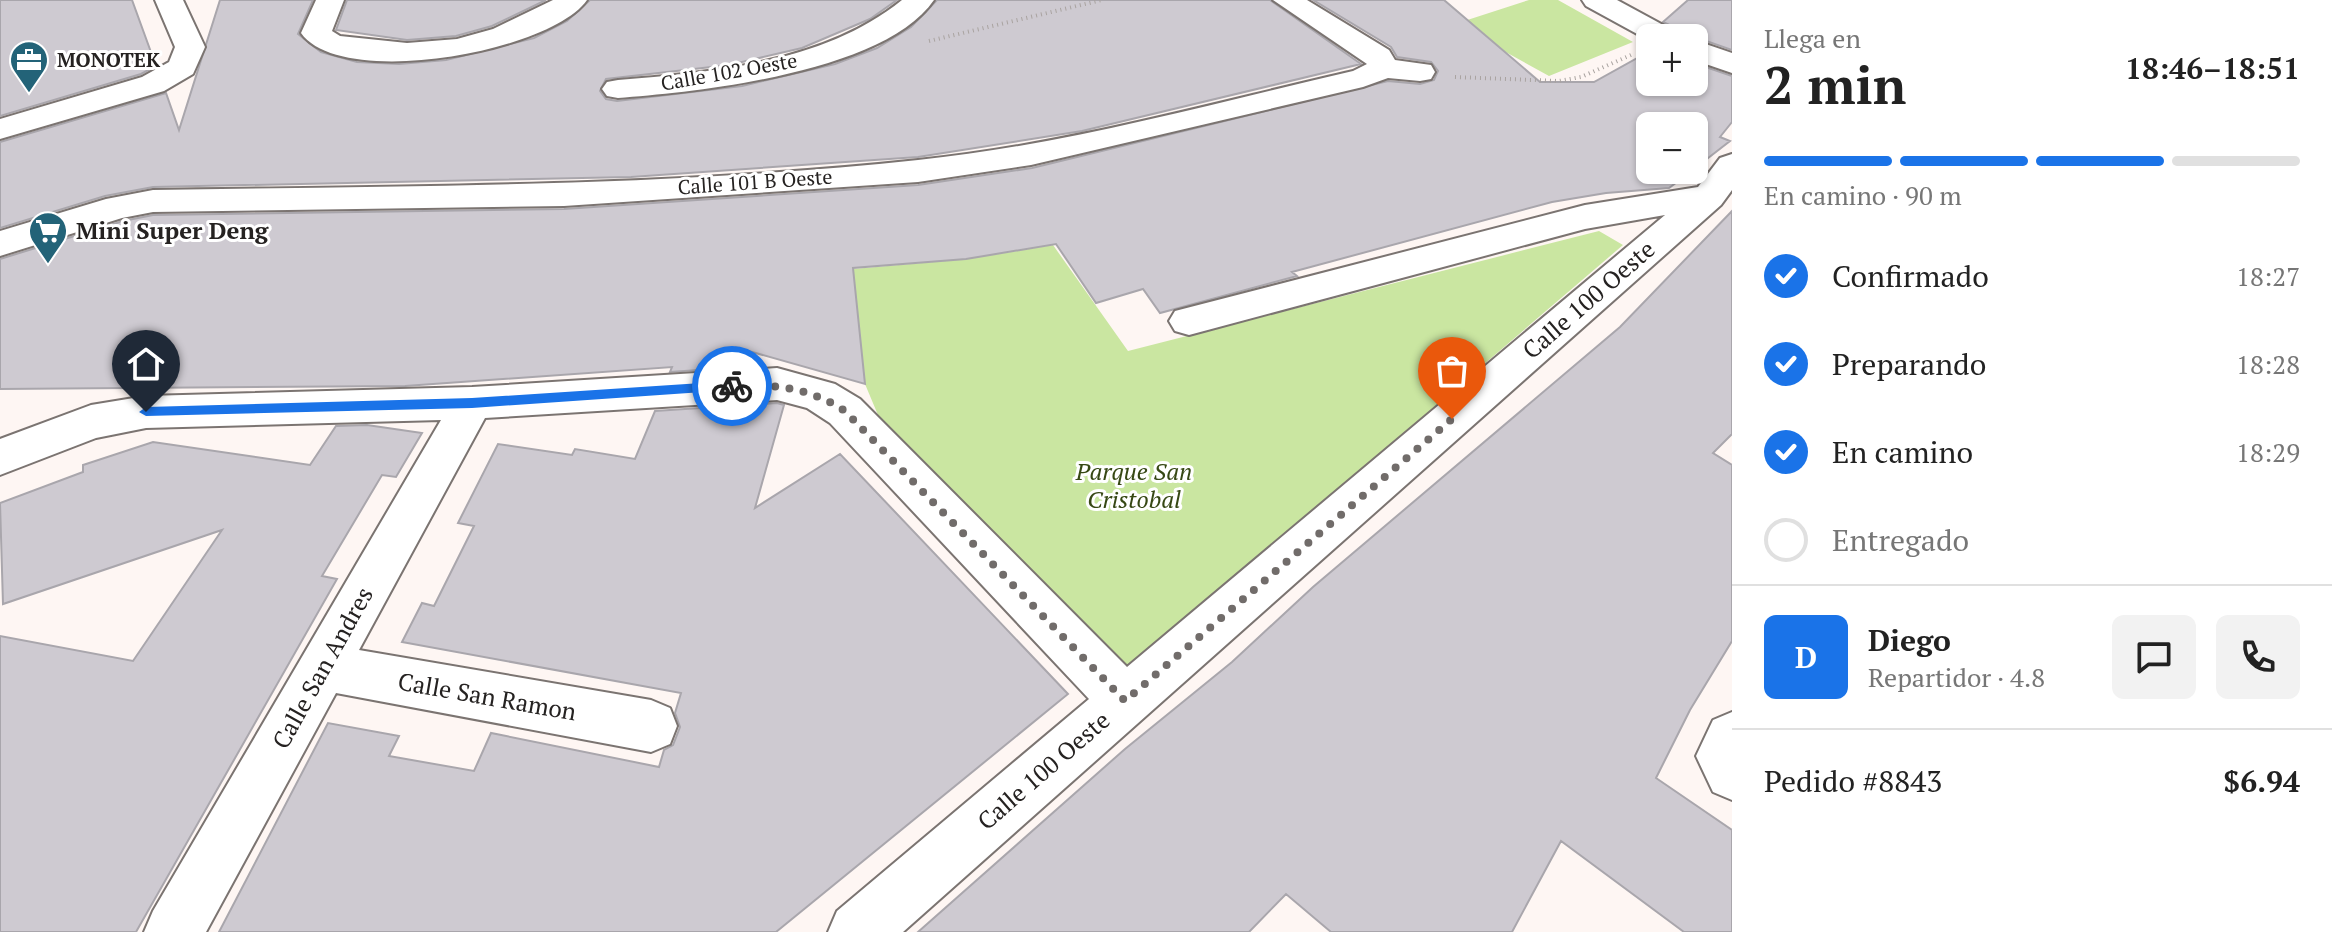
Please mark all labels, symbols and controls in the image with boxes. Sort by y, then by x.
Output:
text: Llega en [1764,21,1861,55]
map controls [1636,24,1708,184]
button: + [1636,24,1708,96]
office icon: MONOTEK [8,39,50,94]
place label: MONOTEK [57,46,161,73]
street label: Calle 102 Oeste [659,46,799,97]
text: 18:46–18:51 [2125,48,2300,88]
text: 2 min [1764,50,1906,119]
button: − [1636,112,1708,184]
street label: Calle 101 B Oeste [677,163,833,200]
text: En camino · 90 m [1764,178,1962,212]
supermarket icon: Mini Super Deng [27,210,69,265]
place label: Mini Super Deng [76,214,269,246]
street label: Calle 100 Oeste [1515,233,1661,366]
icon: check [1764,254,1808,298]
text: Confirmado [1832,256,1989,296]
text: 18:27 [2236,259,2300,293]
pin [112,330,180,412]
pin [1418,337,1486,419]
icon: home [124,342,168,386]
icon: check [1764,342,1808,386]
text: Preparando [1832,344,1986,384]
courier [692,346,772,426]
text: 18:28 [2236,347,2300,381]
icon: bag [1430,349,1474,393]
icon: bike [710,364,754,408]
icon: check [1764,430,1808,474]
text: En camino [1832,432,1973,472]
text: 18:29 [2236,435,2300,469]
park label: Parque San Cristobal [1075,455,1192,515]
text: Entregado [1832,520,1969,560]
street label: Calle San Andres [264,581,380,754]
button: chat [2112,615,2196,699]
button: phone [2216,615,2300,699]
text: Diego [1868,620,1951,660]
text: D [1795,637,1817,677]
text: Repartidor · 4.8 [1868,660,2045,694]
street label: Calle San Ramon [395,665,579,727]
street label: Calle 100 Oeste [970,704,1116,837]
text: Pedido #8843 [1764,761,1942,801]
text: $6.94 [2223,761,2300,801]

